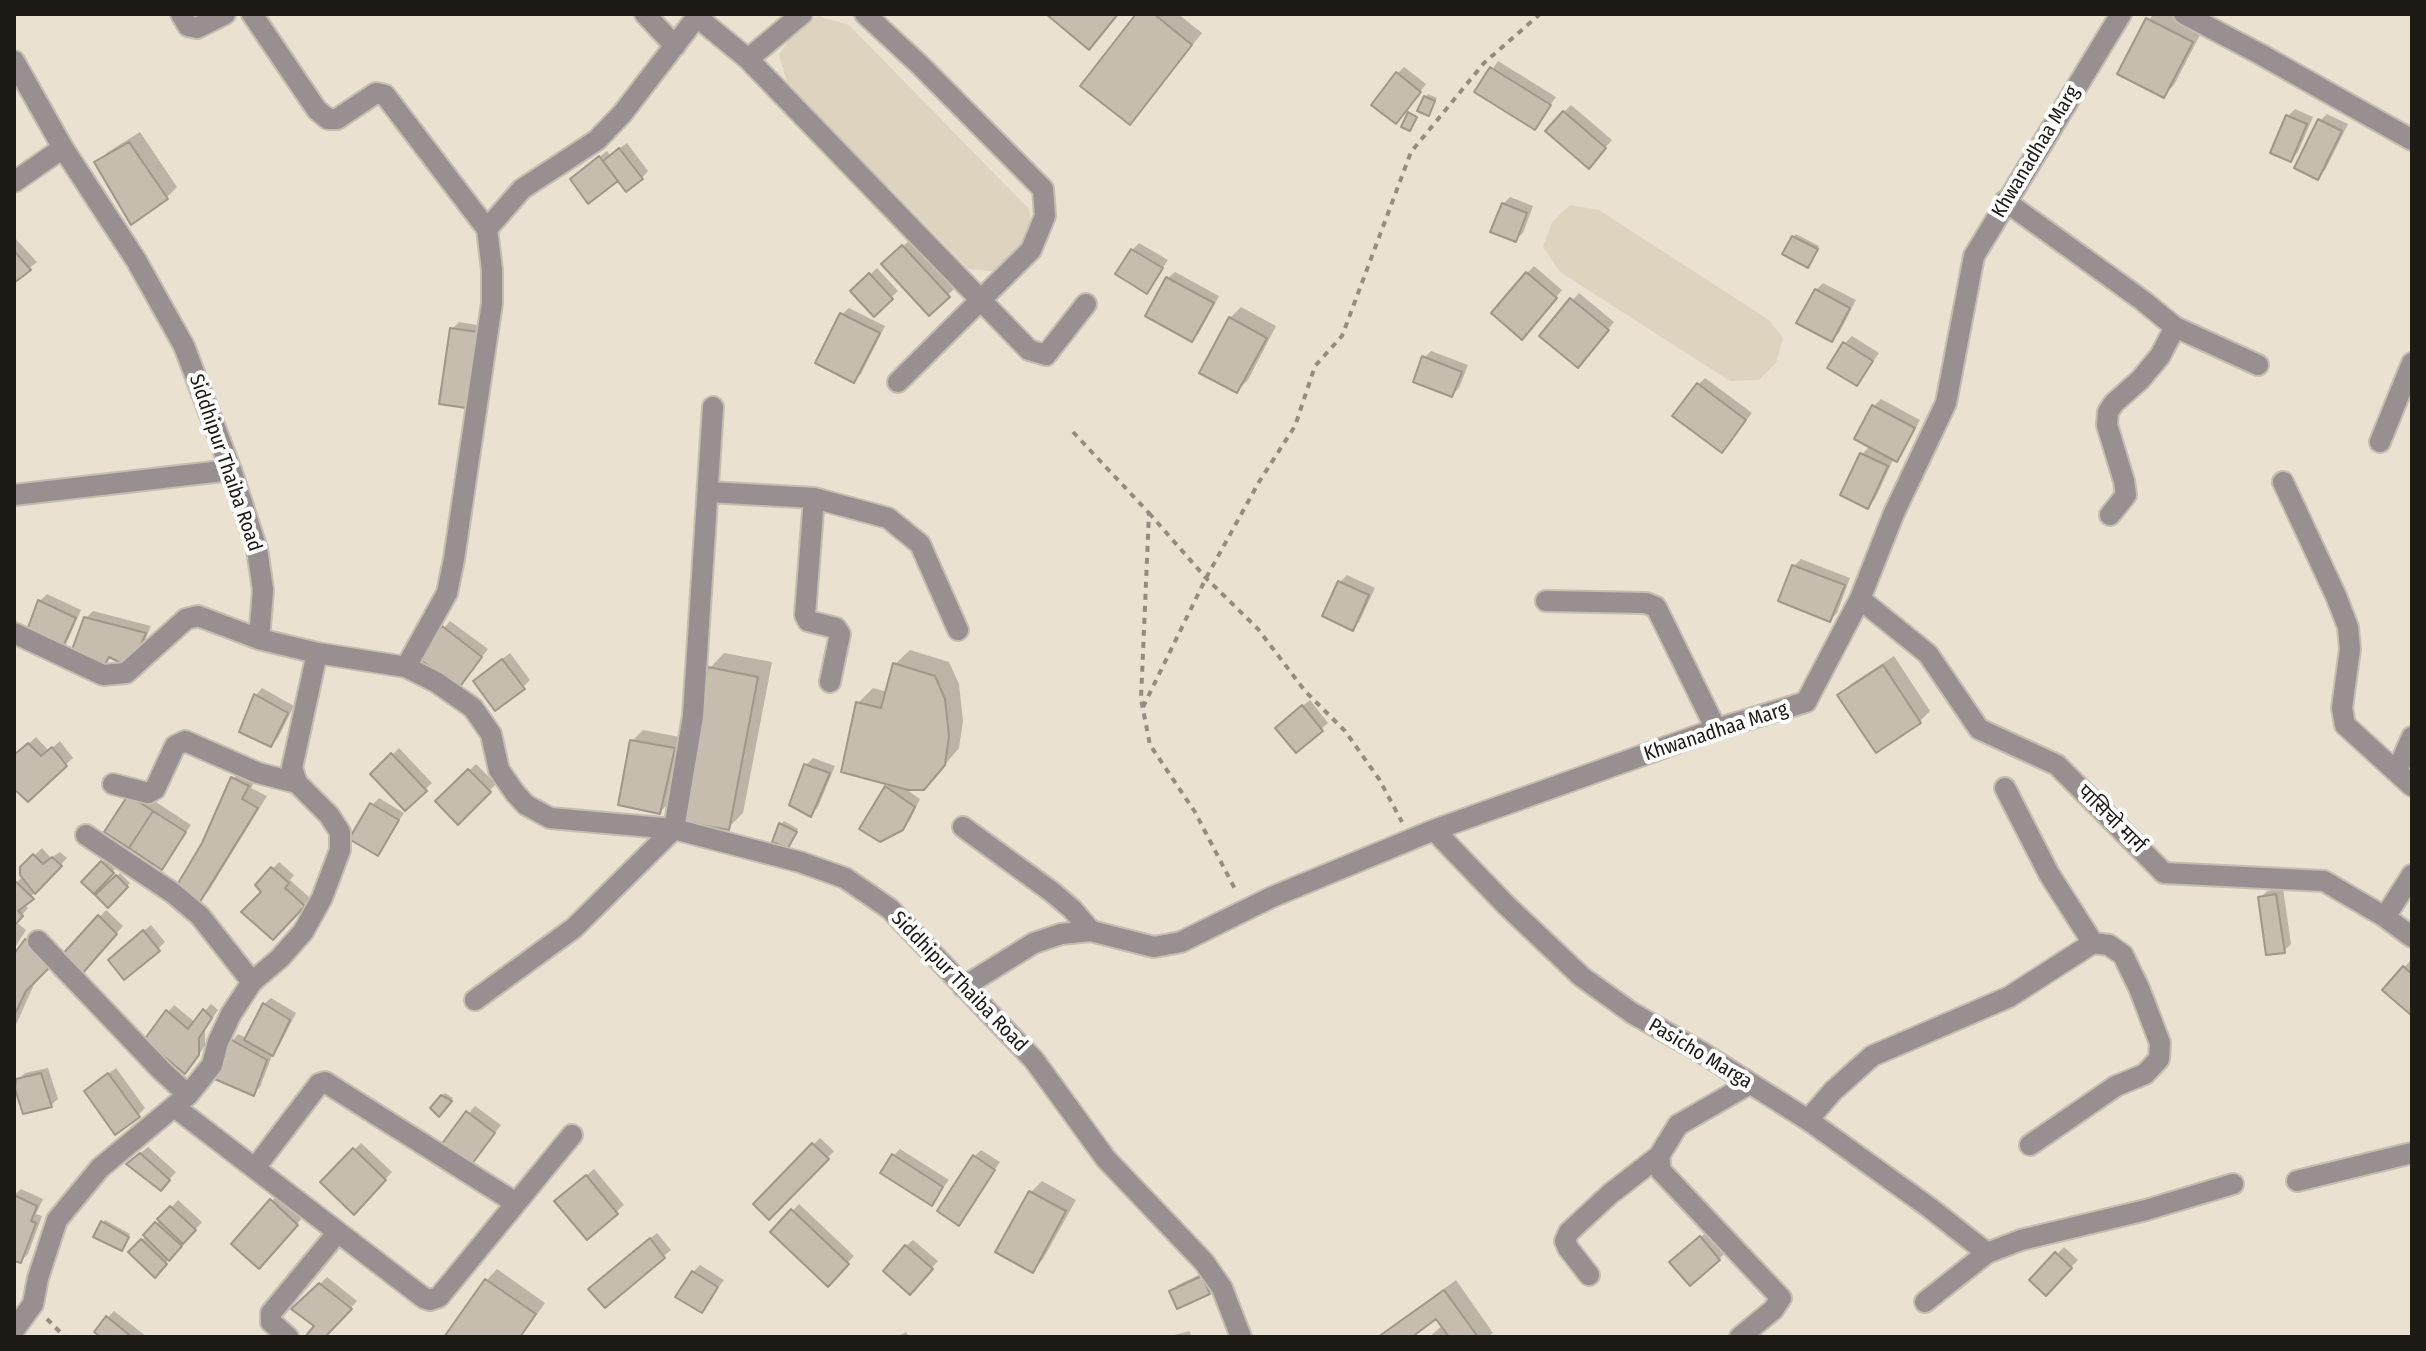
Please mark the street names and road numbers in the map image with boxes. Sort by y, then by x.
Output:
street label: Khwanadhaa Marg [1987,82,2085,222]
street label: Siddhipur Thaiba Road [183,371,267,555]
street label: Khwanadhaa Marg [1641,697,1791,767]
street label: पासिचो मार्ग [2072,780,2150,858]
street label: Siddhipur Thaiba Road [886,907,1032,1057]
street label: Pasicho Marga [1644,1014,1756,1094]

